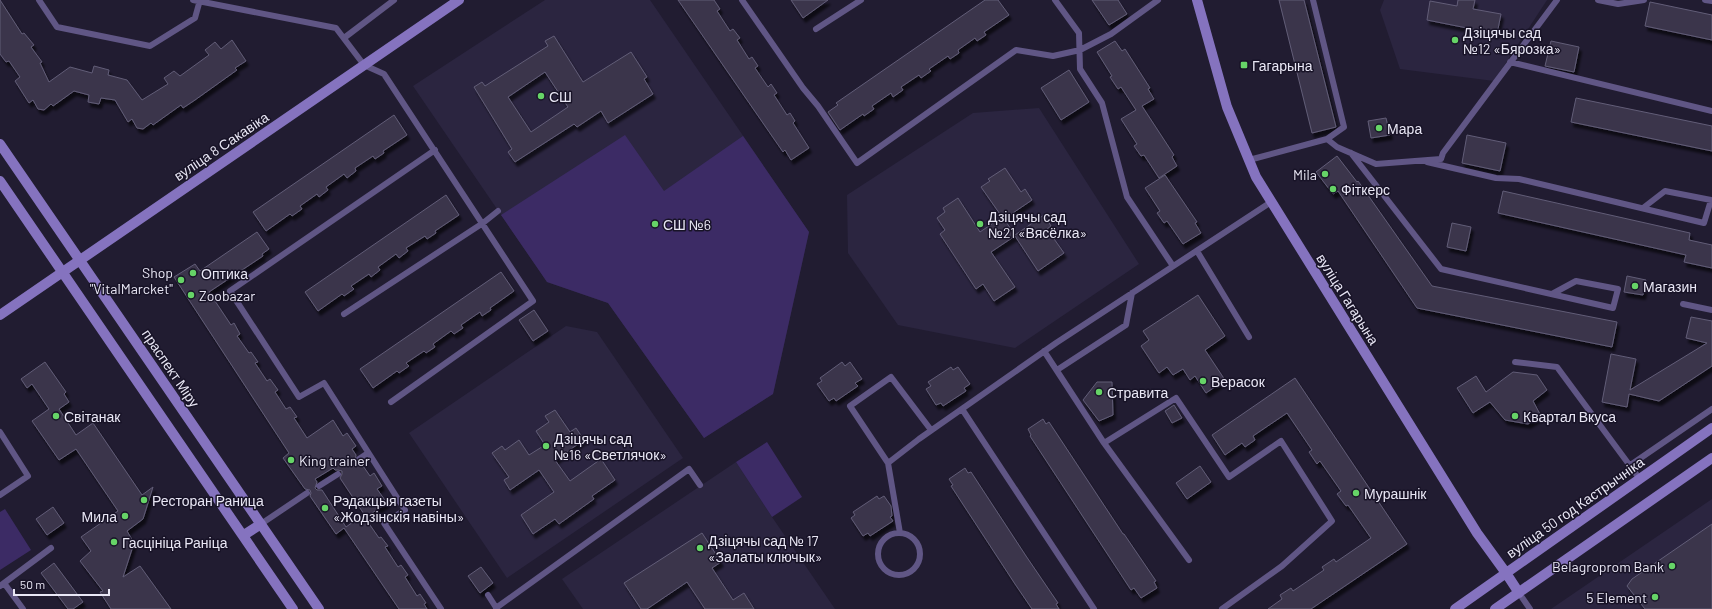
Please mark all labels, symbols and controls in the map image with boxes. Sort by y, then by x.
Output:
place label: Дзіцячы сад №12 «Бярозка» [1463,24,1561,57]
marker: Дзіцячы сад №12 «Бярозка» [1450,35,1460,45]
place label: Гагарына [1252,57,1313,74]
marker: Гагарына [1239,60,1249,70]
place label: СШ [549,88,572,105]
marker: СШ [536,91,546,101]
street label: вуліца 8 Сакавіка [170,108,272,184]
place label: Мара [1387,120,1422,137]
marker: Мара [1374,123,1384,133]
place label: Mila [1293,166,1317,183]
marker: Mila [1320,169,1330,179]
place label: Фіткерс [1341,181,1390,198]
marker: Фіткерс [1328,184,1338,194]
place label: Дзіцячы сад №21 «Вясёлка» [988,208,1087,241]
place label: СШ №6 [663,216,711,233]
marker: СШ №6 [650,219,660,229]
marker: Дзіцячы сад №21 «Вясёлка» [975,219,985,229]
street label: вуліца Гагарына [1313,250,1383,348]
place label: Shop "VitalMarcket" [90,264,173,297]
place label: Оптика [201,265,248,282]
marker: Оптика [188,268,198,278]
marker: Shop "VitalMarcket" [176,275,186,285]
place label: Магазин [1643,278,1697,295]
marker: Магазин [1630,281,1640,291]
place label: Zoobazar [199,287,255,304]
marker: Zoobazar [186,290,196,300]
street label: праспект Міру [139,326,203,410]
place label: Верасок [1211,373,1266,390]
marker: Верасок [1198,376,1208,386]
place label: Стравита [1107,384,1169,401]
marker: Стравита [1094,387,1104,397]
place label: Світанак [64,408,121,425]
place label: Квартал Вкуса [1523,408,1616,425]
marker: Світанак [51,411,61,421]
marker: Квартал Вкуса [1510,411,1520,421]
place label: Дзіцячы сад №16 «Светлячок» [554,430,667,463]
marker: Дзіцячы сад №16 «Светлячок» [541,441,551,451]
place label: King trainer [299,452,370,469]
street label: вуліца 50 год Кастрычніка [1503,453,1647,561]
marker: King trainer [286,455,296,465]
place label: Мурашнік [1364,485,1427,502]
marker: Мурашнік [1351,488,1361,498]
place label: Ресторан Раница [152,492,264,509]
place label: Рэдакцыя газеты «Жодзінскія навіны» [333,492,464,525]
marker: Ресторан Раница [139,495,149,505]
marker: Рэдакцыя газеты «Жодзінскія навіны» [320,503,330,513]
place label: Мила [82,508,117,525]
marker: Мила [120,511,130,521]
place label: Дзіцячы сад № 17 «Залаты ключык» [708,532,822,565]
place label: Гасцініца Раніца [122,534,228,551]
marker: Гасцініца Раніца [109,537,119,547]
marker: Дзіцячы сад № 17 «Залаты ключык» [695,543,705,553]
place label: Belagroprom Bank [1552,558,1664,575]
marker: Belagroprom Bank [1667,561,1677,571]
scale bar [14,571,109,597]
text: 50 m [20,577,45,591]
place label: 5 Element [1586,589,1647,606]
marker: 5 Element [1650,592,1660,602]

